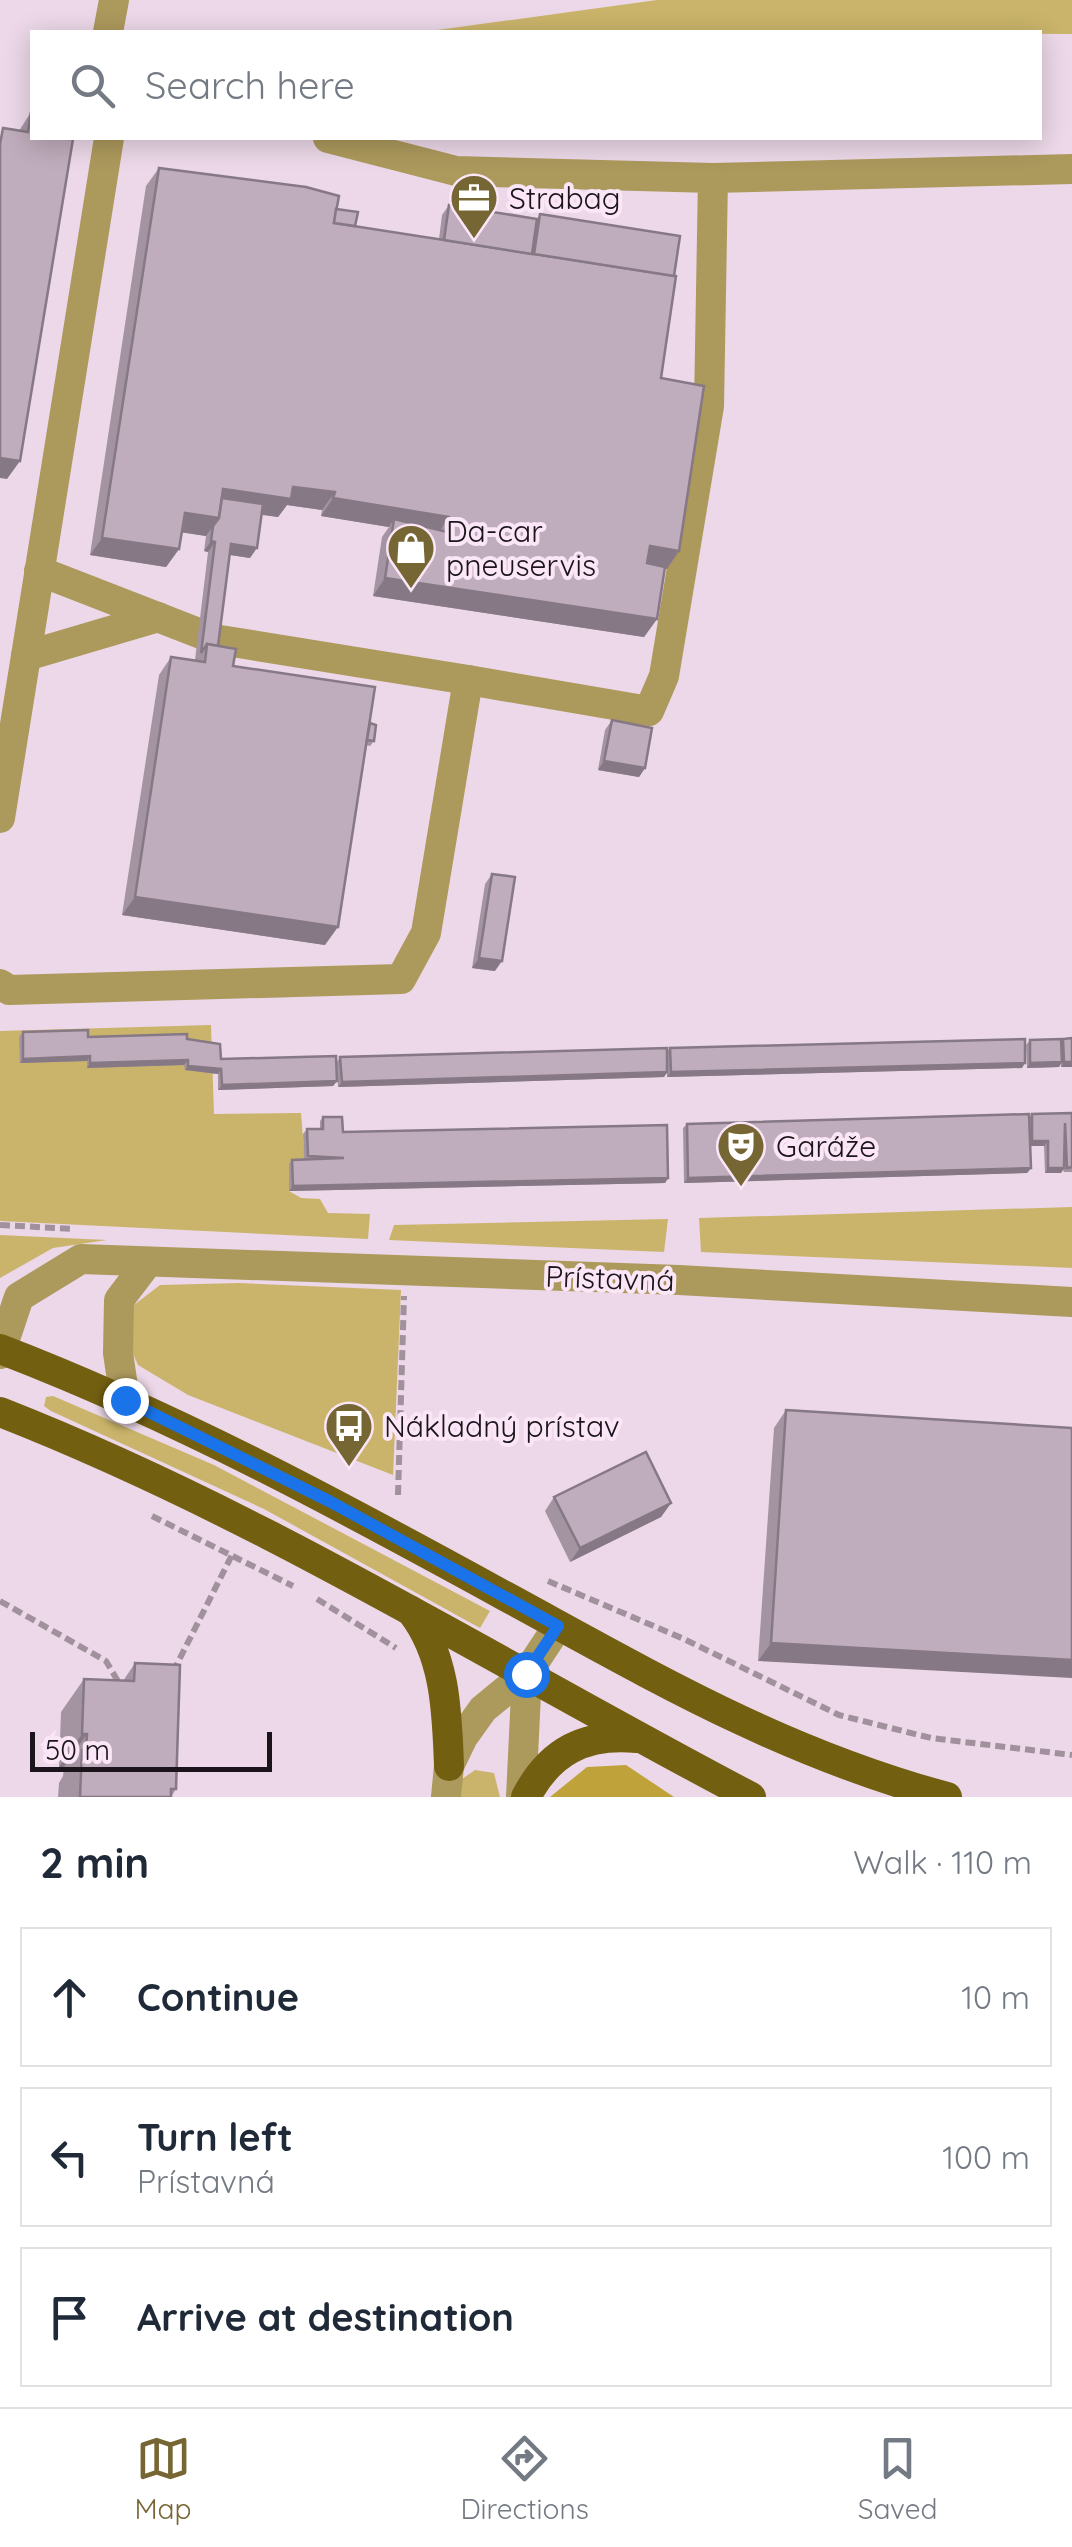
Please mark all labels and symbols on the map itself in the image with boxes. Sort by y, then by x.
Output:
office icon: Strabag [448,172,500,240]
place label: Strabag [509,179,620,217]
place label: Da-car pneuservis [446,512,596,584]
shop icon: Da-car pneuservis [385,522,437,590]
theatre icon: Garáže [715,1120,767,1188]
place label: Garáže [776,1127,876,1165]
street label: Prístavná [545,1257,675,1299]
route end [103,1378,149,1424]
bus stop icon: Nákladný prístav [323,1400,375,1468]
place label: Nákladný prístav [384,1407,620,1445]
route start [504,1652,550,1698]
scale bar [30,1727,272,1772]

